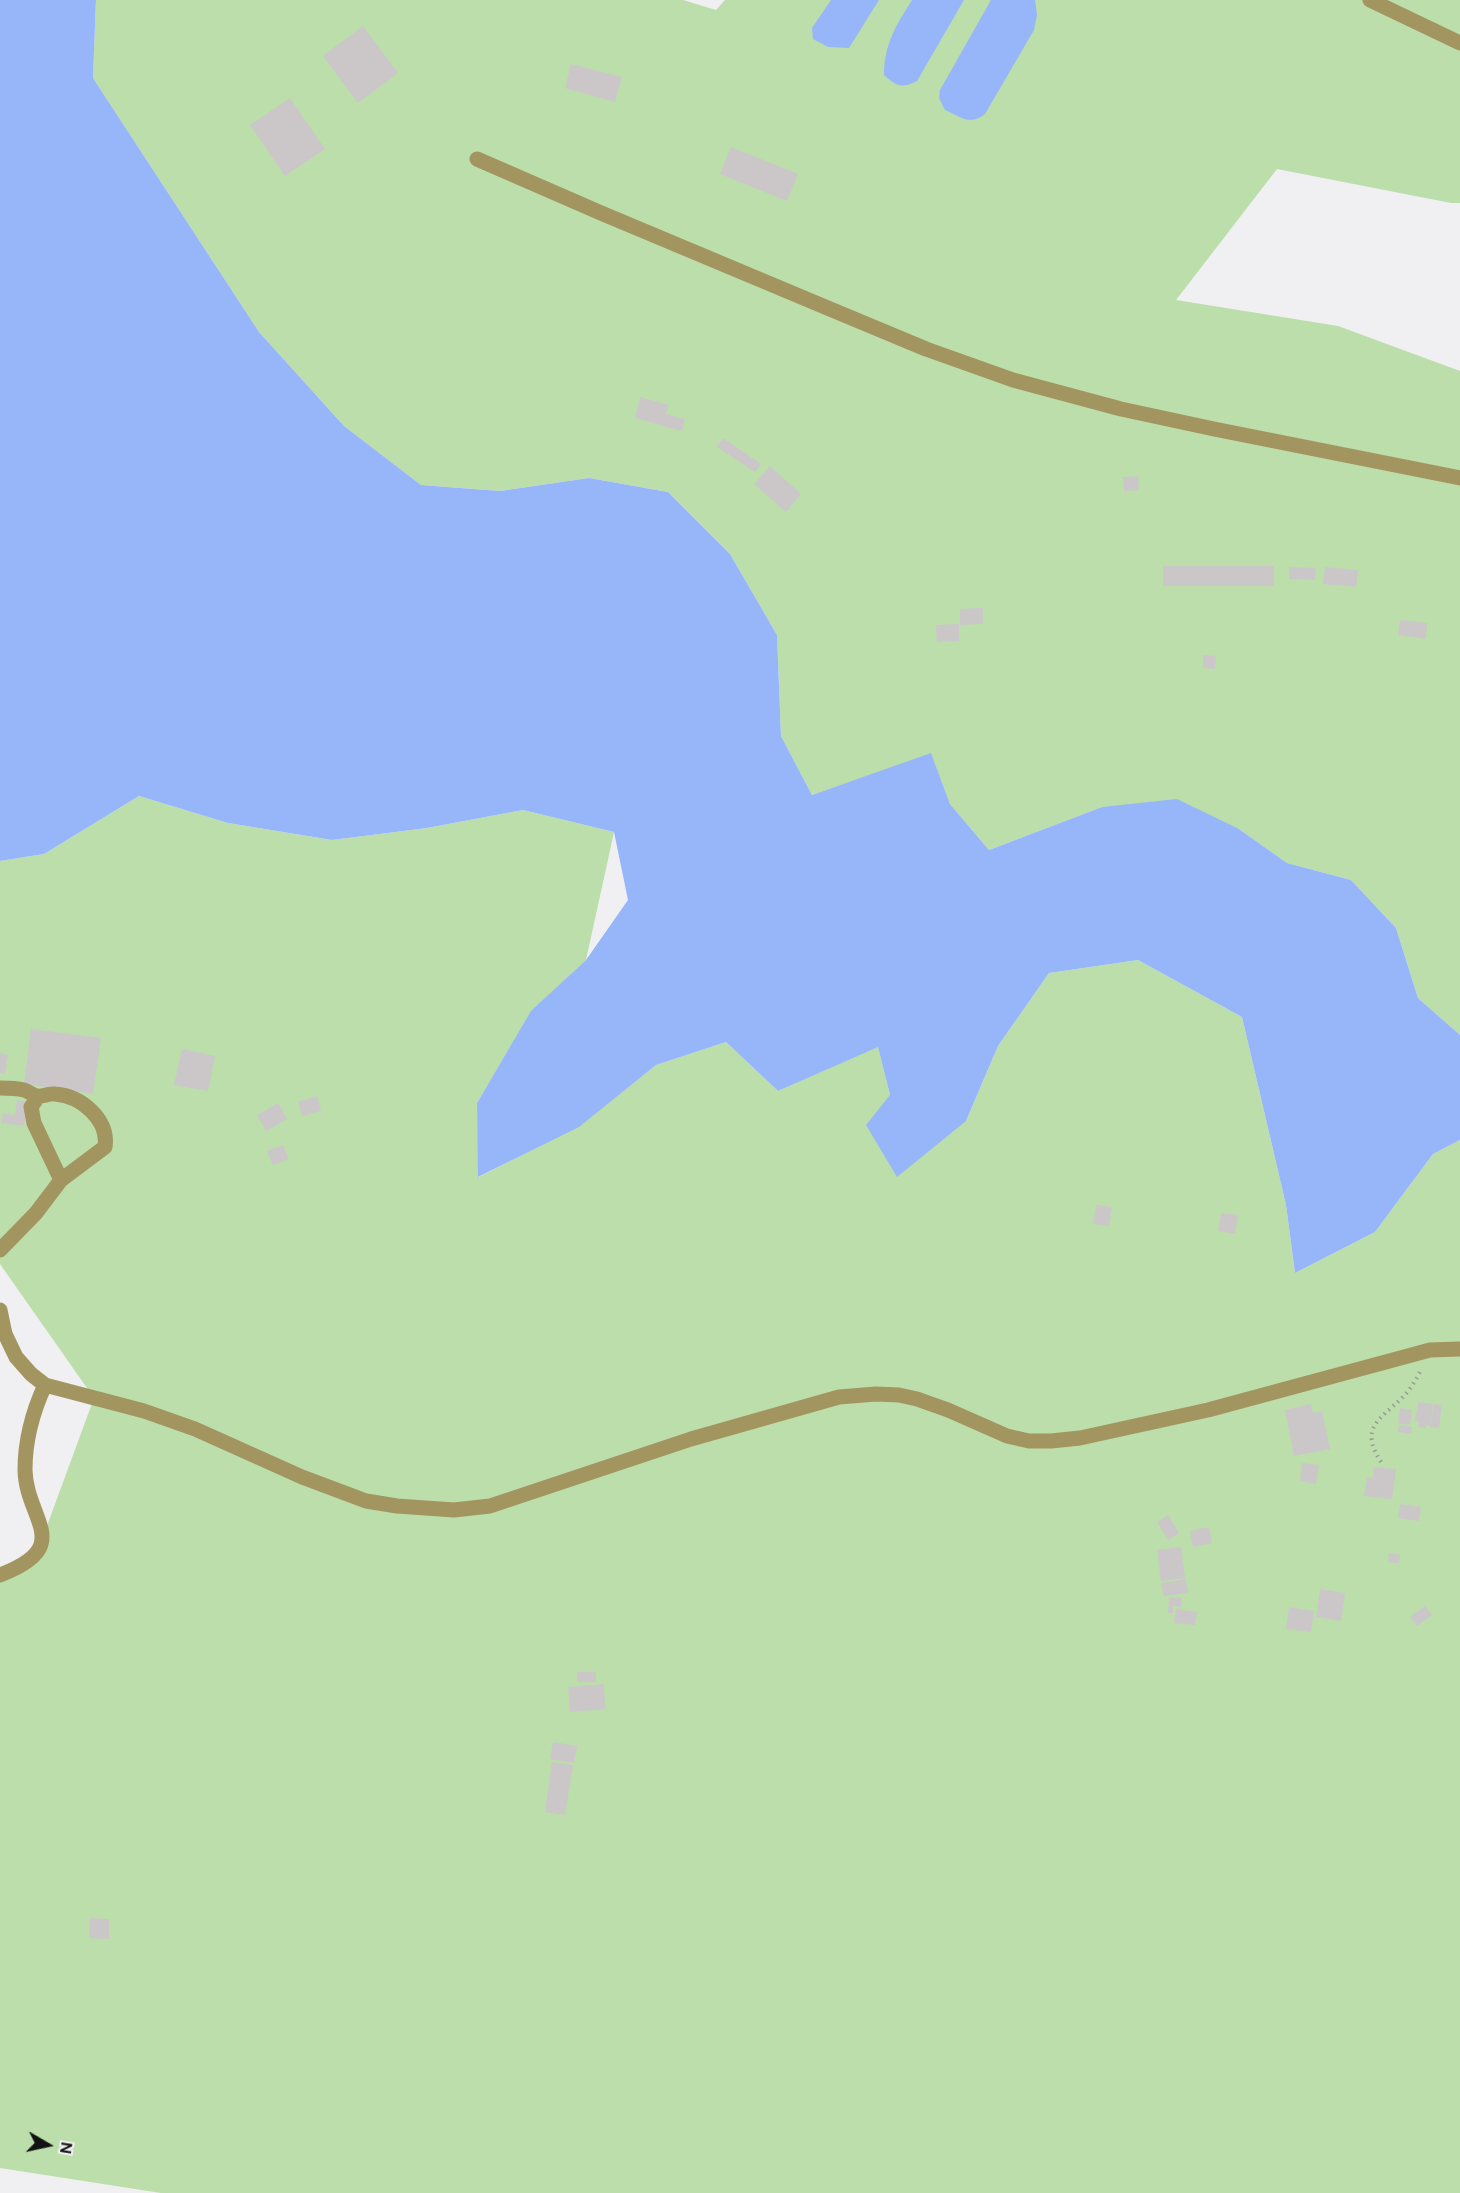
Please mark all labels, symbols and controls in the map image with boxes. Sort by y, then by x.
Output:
north arrow [18,2115,78,2175]
text: N [55,2140,78,2155]

